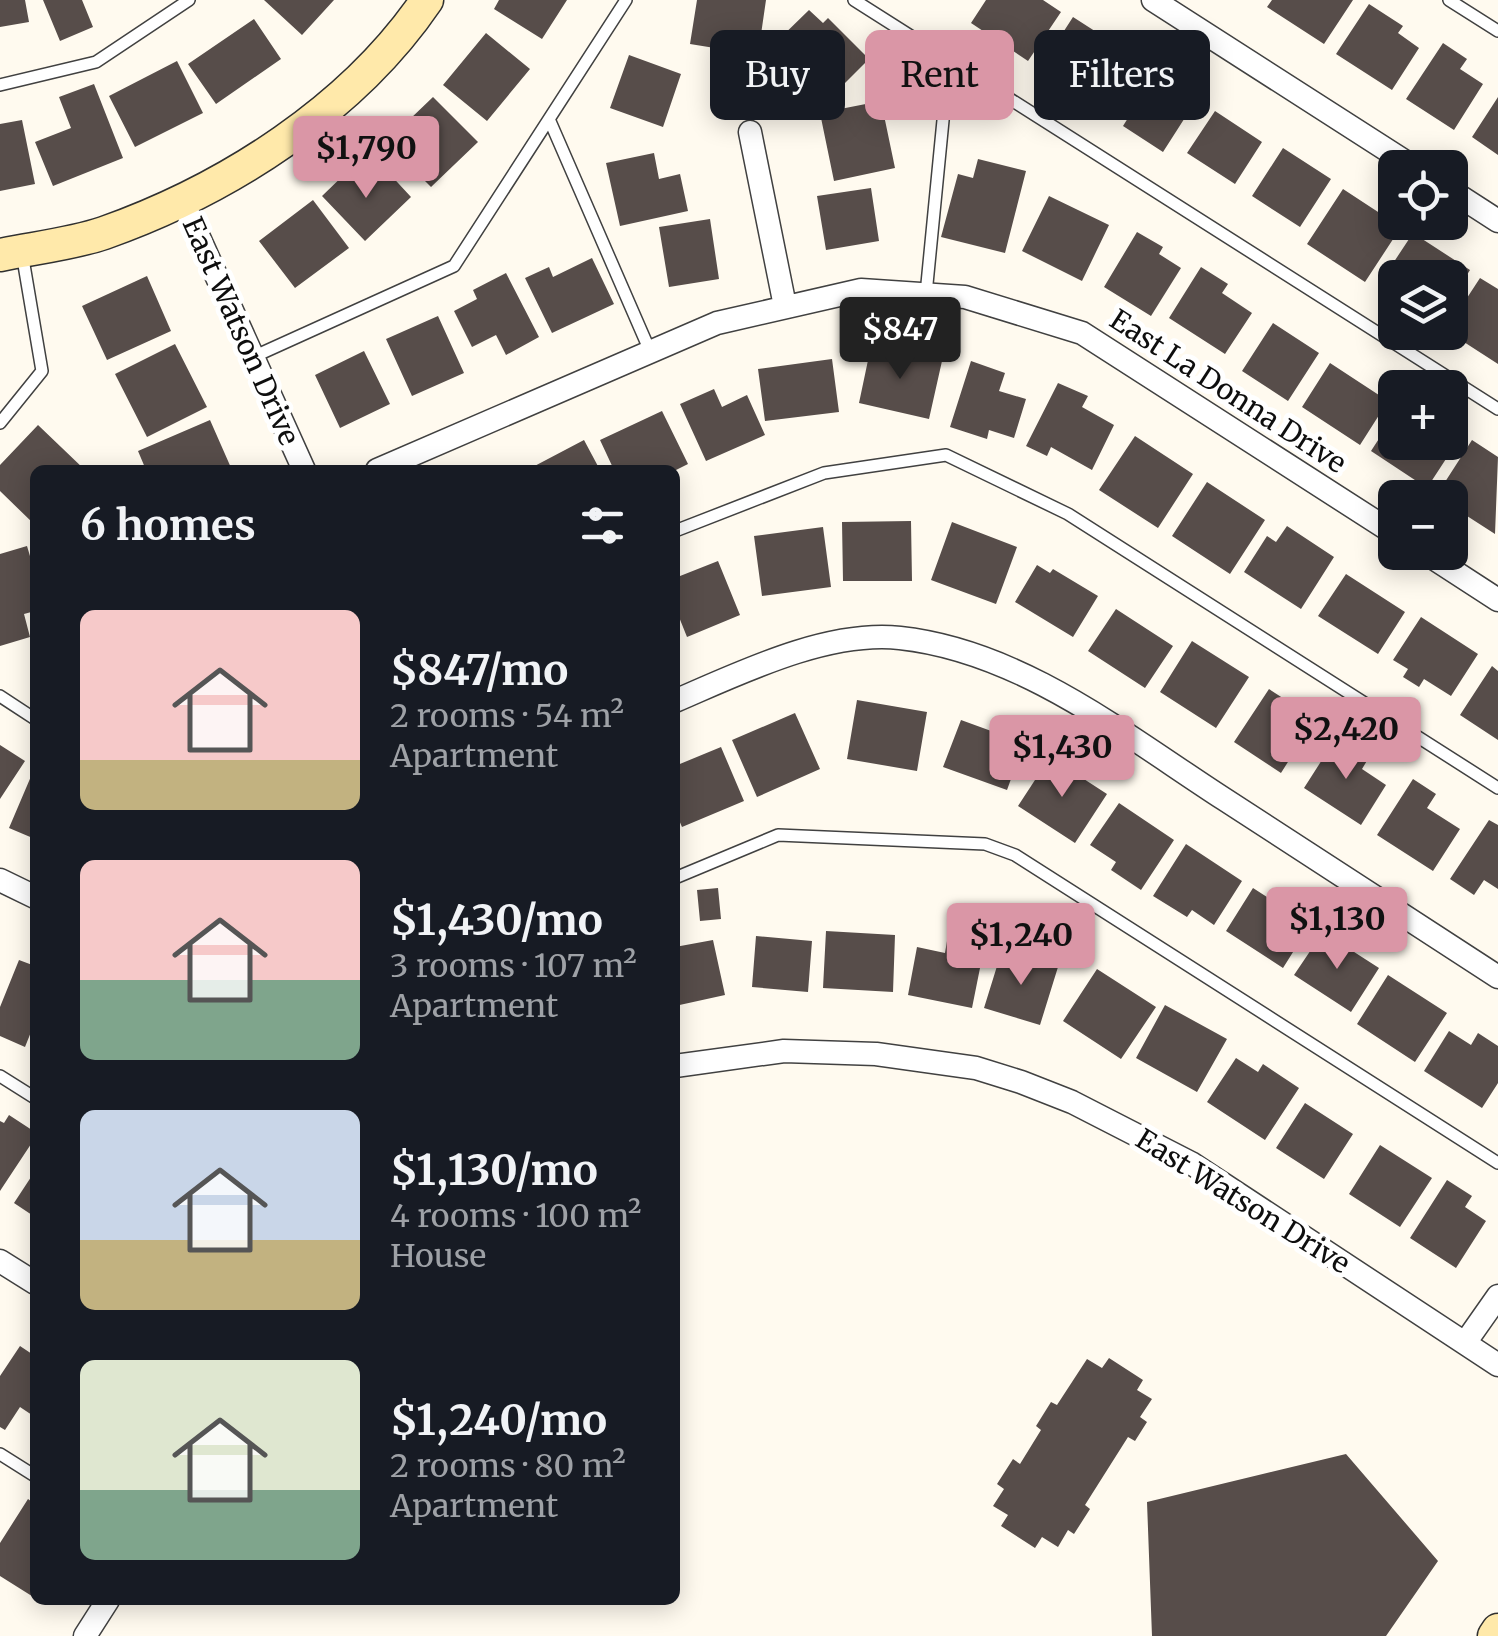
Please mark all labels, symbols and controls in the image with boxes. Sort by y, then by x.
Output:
chip: Buy [710,30,845,120]
chip: Rent [865,30,1014,120]
chip: Filters [1034,30,1210,120]
pin: $1,790 [285,116,447,201]
text: $1,790 [315,128,417,168]
map controls [1378,150,1468,570]
button: locate [1378,150,1468,240]
street label: East Watson Drive [175,211,307,451]
button: layers [1378,260,1468,350]
pin: $847 [841,297,959,382]
street label: East La Donna Drive [1103,301,1353,481]
text: $847 [862,309,938,349]
button: + [1378,370,1468,460]
button: − [1378,480,1468,570]
icon: filters [575,498,630,553]
text: 6 homes [80,499,256,551]
text: $847/mo [390,644,568,696]
icon: home [160,650,280,770]
text: 2 rooms · 54 m² [390,696,624,736]
pin: $2,420 [1265,697,1427,782]
text: $2,420 [1293,709,1399,749]
pin: $1,430 [981,715,1143,800]
text: $1,430 [1011,727,1113,767]
text: Apartment [390,736,558,776]
pin: $1,130 [1256,887,1418,972]
text: $1,430/mo [390,894,603,946]
text: $1,130 [1288,899,1386,939]
icon: home [160,900,280,1020]
pin: $1,240 [940,903,1102,988]
text: $1,240 [969,915,1073,955]
text: 3 rooms · 107 m² [390,946,637,986]
text: Apartment [390,986,558,1026]
street label: East Watson Drive [1129,1121,1357,1281]
text: $1,130/mo [390,1144,598,1196]
icon: home [160,1150,280,1270]
text: 4 rooms · 100 m² [390,1196,641,1236]
text: House [390,1236,486,1276]
text: $1,240/mo [390,1394,607,1446]
icon: home [160,1400,280,1520]
text: 2 rooms · 80 m² [390,1446,626,1486]
text: Apartment [390,1486,558,1526]

